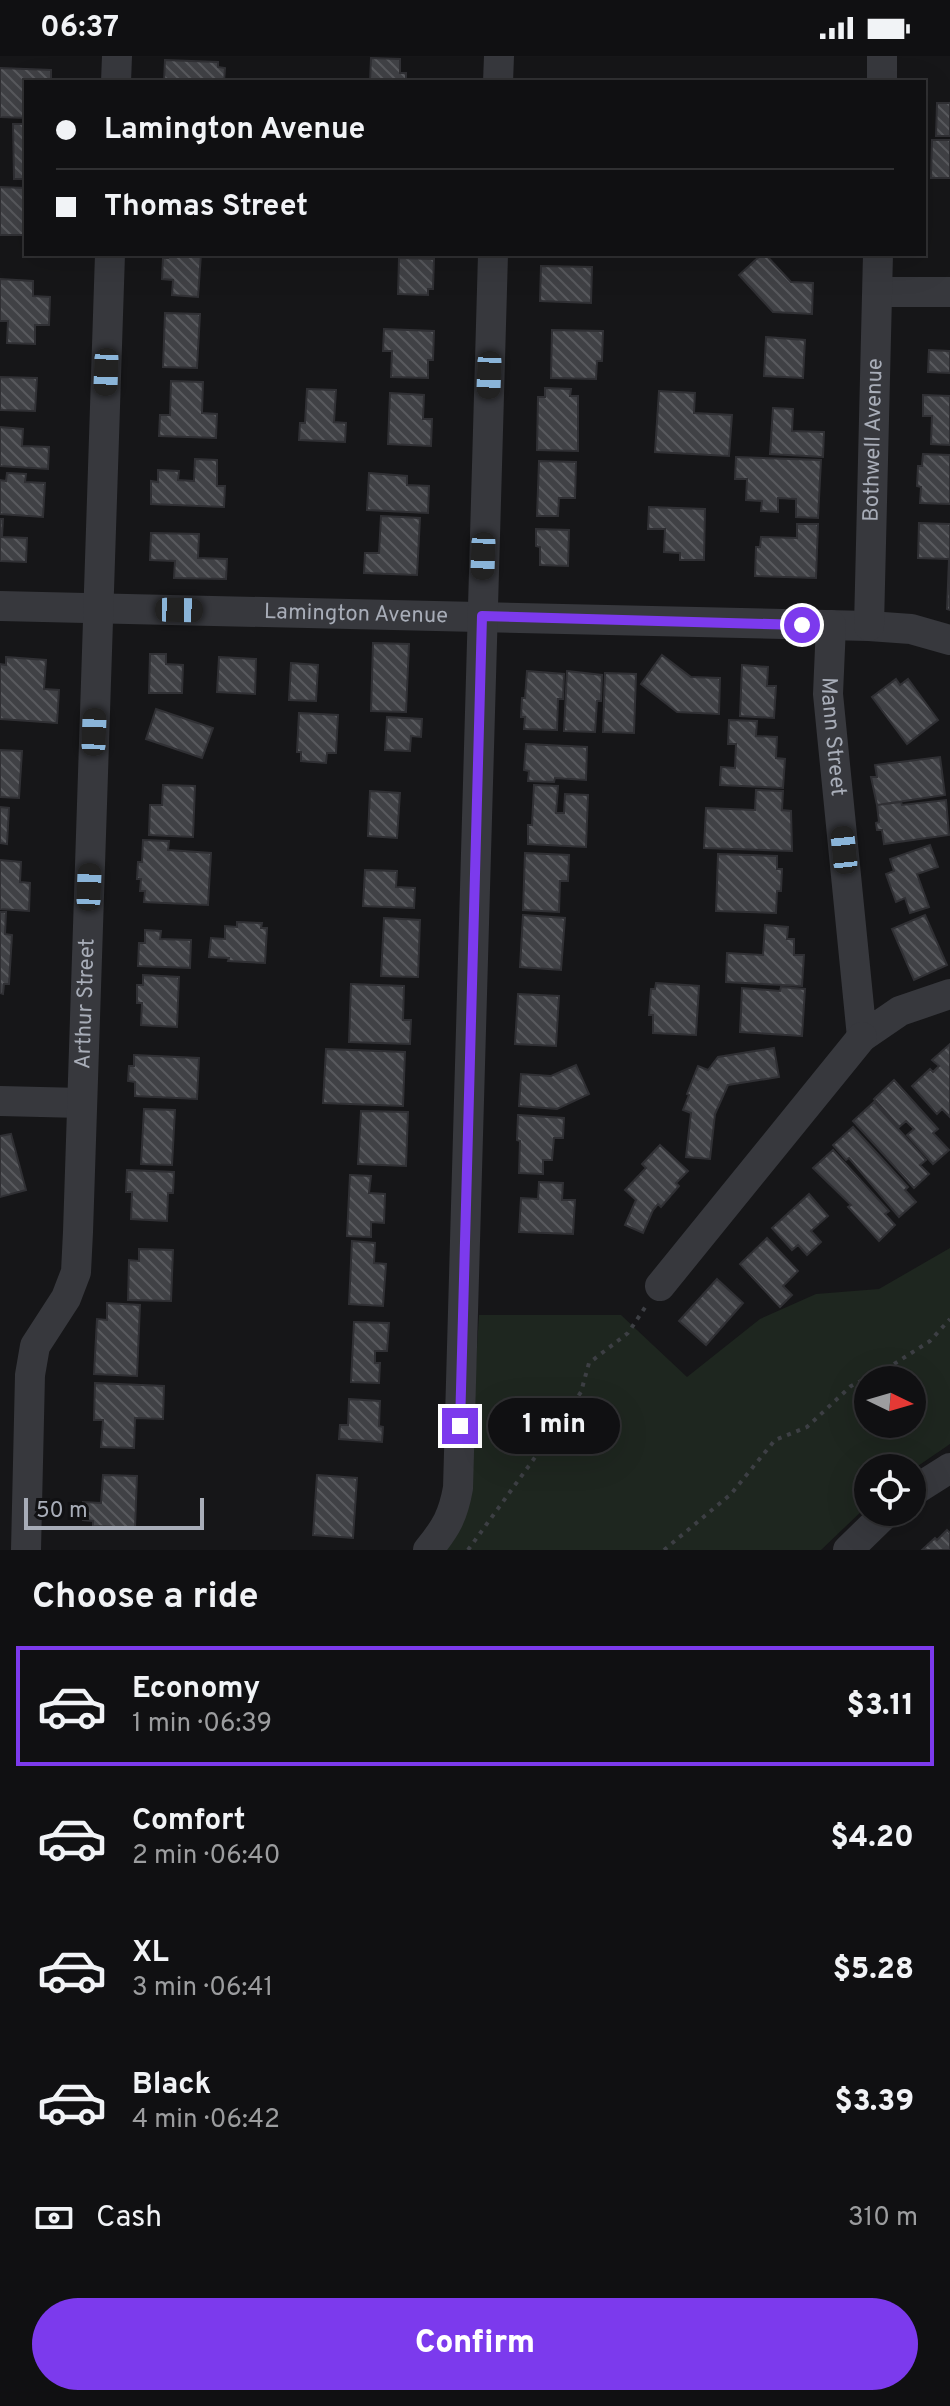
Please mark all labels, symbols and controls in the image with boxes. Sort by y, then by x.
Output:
text: 06:37 [40,10,119,47]
text: Lamington Avenue [104,112,365,149]
text: Thomas Street [104,189,308,226]
car [93,348,119,396]
car [476,351,502,399]
street label: Bothwell Avenue [858,358,889,522]
car [470,532,496,580]
car [155,598,203,622]
street label: Lamington Avenue [264,599,448,630]
route start [784,607,820,643]
street label: Mann Street [815,676,852,798]
car [81,708,107,756]
car [830,825,858,875]
car [76,863,102,911]
street label: Arthur Street [70,938,101,1070]
north arrow [854,1366,926,1438]
map controls [854,1366,926,1526]
callout: 1 min [488,1398,620,1454]
route end [442,1408,478,1444]
text: 1 min [522,1409,586,1442]
button: locate [854,1454,926,1526]
scale bar [24,1494,204,1530]
text: 50 m [36,1498,88,1525]
text: Choose a ride [32,1575,258,1621]
icon: car [36,1670,108,1742]
text: Economy [132,1671,260,1708]
text: $3.11 [847,1688,914,1725]
text: 1 min · 06:39 [132,1708,272,1741]
icon: car [36,1802,108,1874]
text: Comfort [132,1803,245,1840]
text: $4.20 [831,1820,914,1857]
text: 2 min · 06:40 [132,1840,280,1873]
icon: car [36,1934,108,2006]
text: XL [132,1935,169,1972]
text: $5.28 [833,1952,914,1989]
text: 3 min · 06:41 [132,1972,273,2005]
icon: car [36,2066,108,2138]
text: Black [132,2067,211,2104]
text: $3.39 [834,2084,914,2121]
text: 4 min · 06:42 [132,2104,280,2137]
icon: cash [32,2196,76,2240]
text: Cash [96,2200,162,2237]
text: 310 m [848,2202,918,2235]
button: Confirm [32,2298,918,2390]

